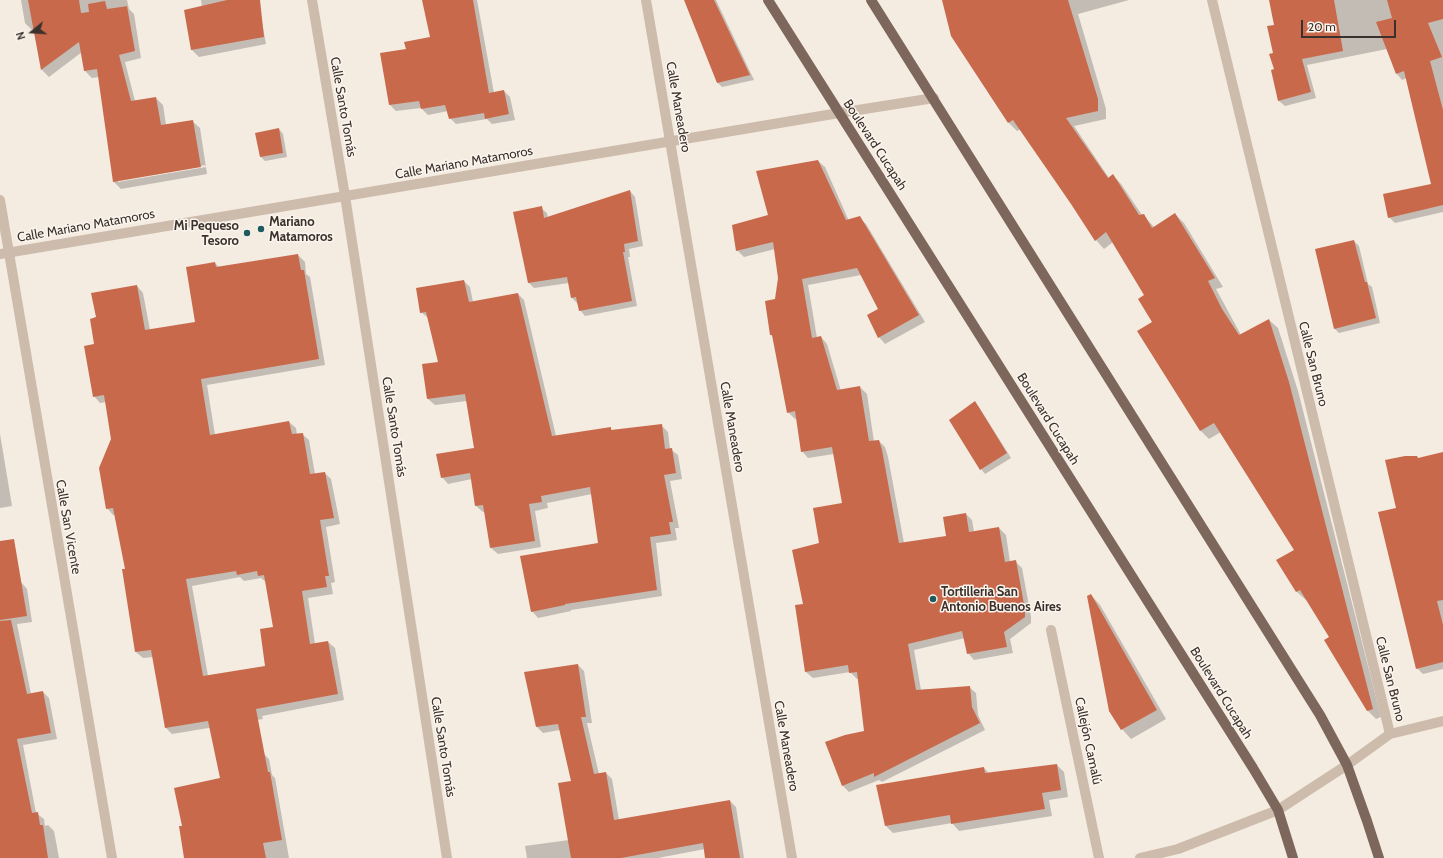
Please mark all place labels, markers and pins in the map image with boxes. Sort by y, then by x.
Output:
place label: Mariano Matamoros [269,214,333,245]
place label: Mi Pequeso Tesoro [174,218,239,249]
marker: Mariano Matamoros [256,224,266,234]
marker: Mi Pequeso Tesoro [242,228,252,238]
place label: Tortilleria San Antonio Buenos Aires [941,584,1061,615]
marker: Tortilleria San Antonio Buenos Aires [928,594,938,604]

